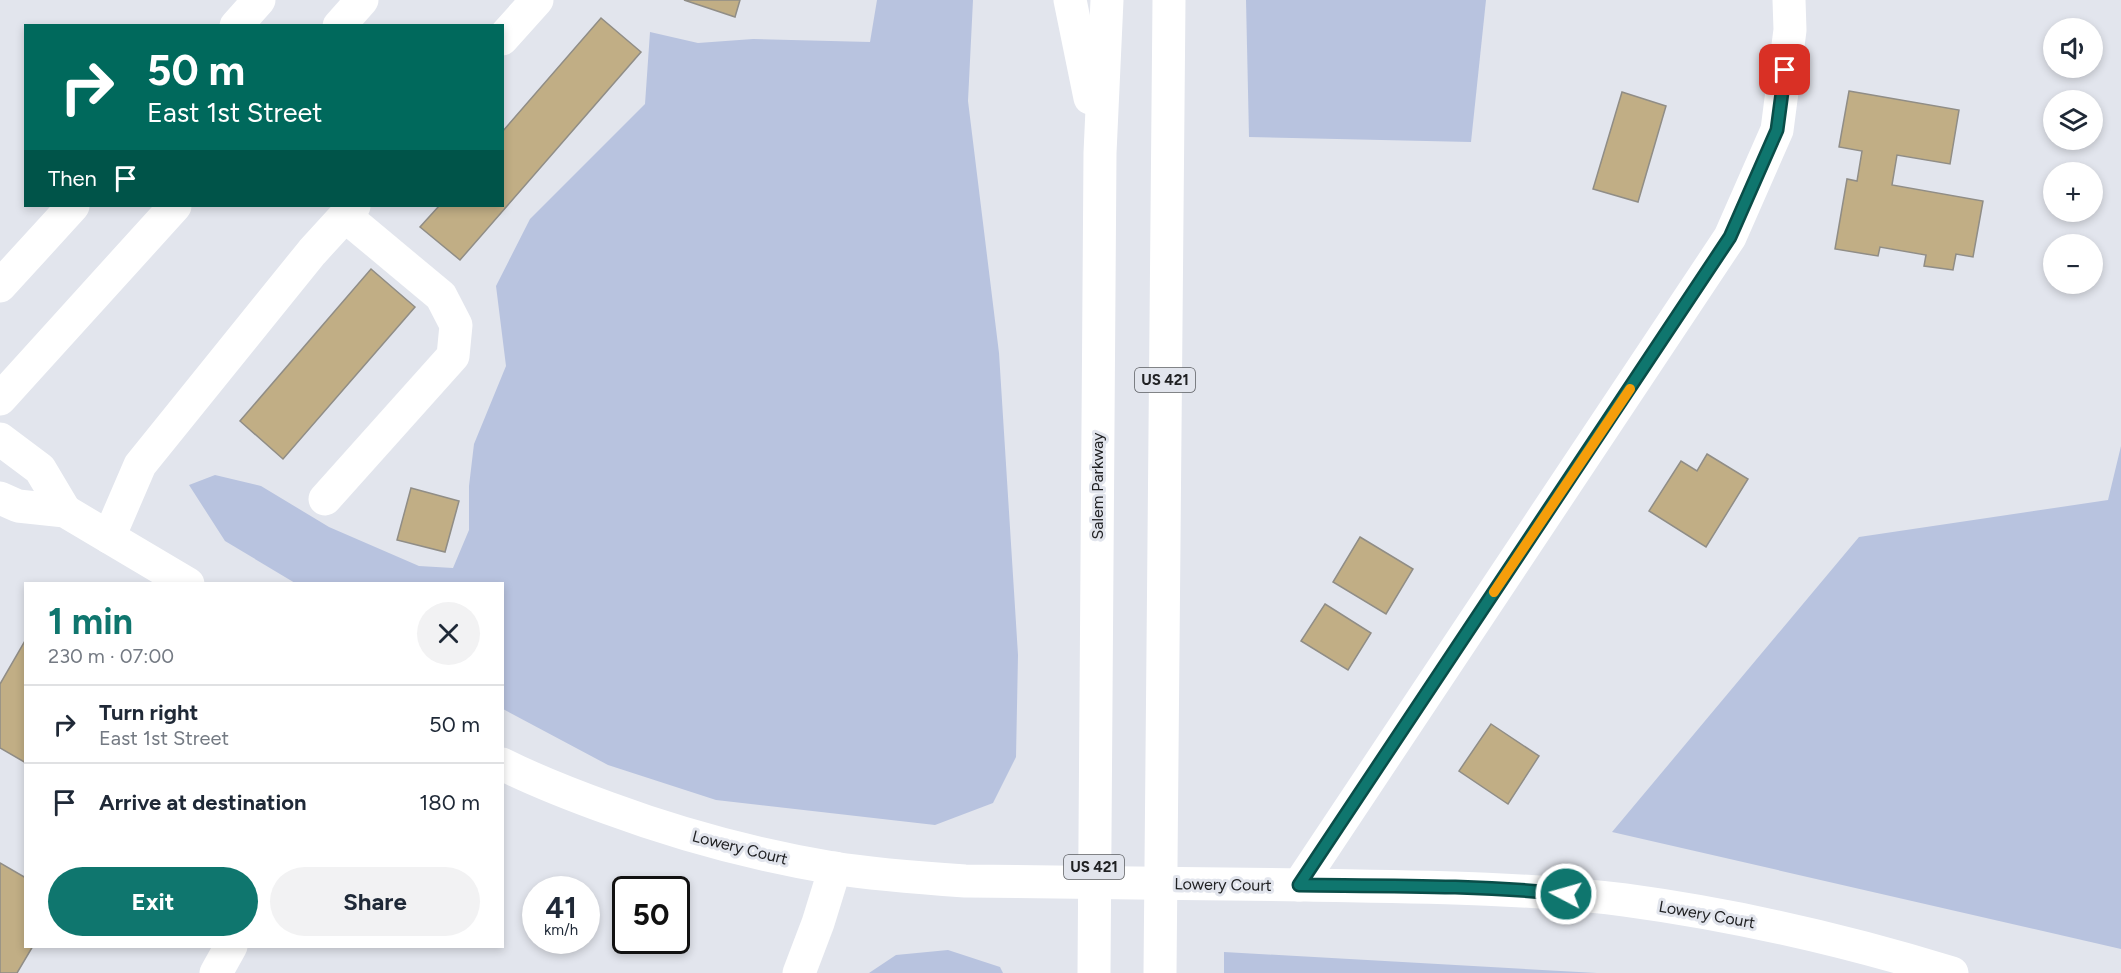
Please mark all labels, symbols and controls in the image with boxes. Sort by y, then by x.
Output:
map controls [2043,18,2103,294]
button: sound [2043,18,2103,78]
pin [1759,44,1810,95]
text: 50 m [147,45,245,96]
icon: right [48,48,126,126]
icon: arrive [1768,53,1801,86]
button: layers [2043,90,2103,150]
text: East 1st Street [147,96,322,129]
icon: arrive [109,162,142,195]
button: + [2043,162,2103,222]
text: Then [48,165,97,192]
button: − [2043,234,2103,294]
road number: US 421 [1135,368,1195,392]
street label: Salem Parkway [1088,432,1107,540]
text: 1 min [48,600,133,643]
button: close [417,602,480,665]
text: 230 m · 07:00 [48,644,174,668]
text: Turn right [99,699,198,726]
icon: right [48,708,81,741]
text: 50 m [429,711,480,738]
text: East 1st Street [99,726,229,750]
icon: arrive [48,786,81,819]
text: Arrive at destination [99,789,307,816]
text: 180 m [419,789,480,816]
street label: Lowery Court [690,826,789,868]
road number: US 421 [1064,855,1124,879]
position arrow [1534,862,1598,926]
button: Exit [48,867,258,936]
button: Share [270,867,480,936]
street label: Lowery Court [1174,874,1272,895]
speed limit sign: 50 [612,876,690,954]
text: 41 [545,889,577,926]
street label: Lowery Court [1657,897,1757,932]
text: km/h [544,921,578,939]

